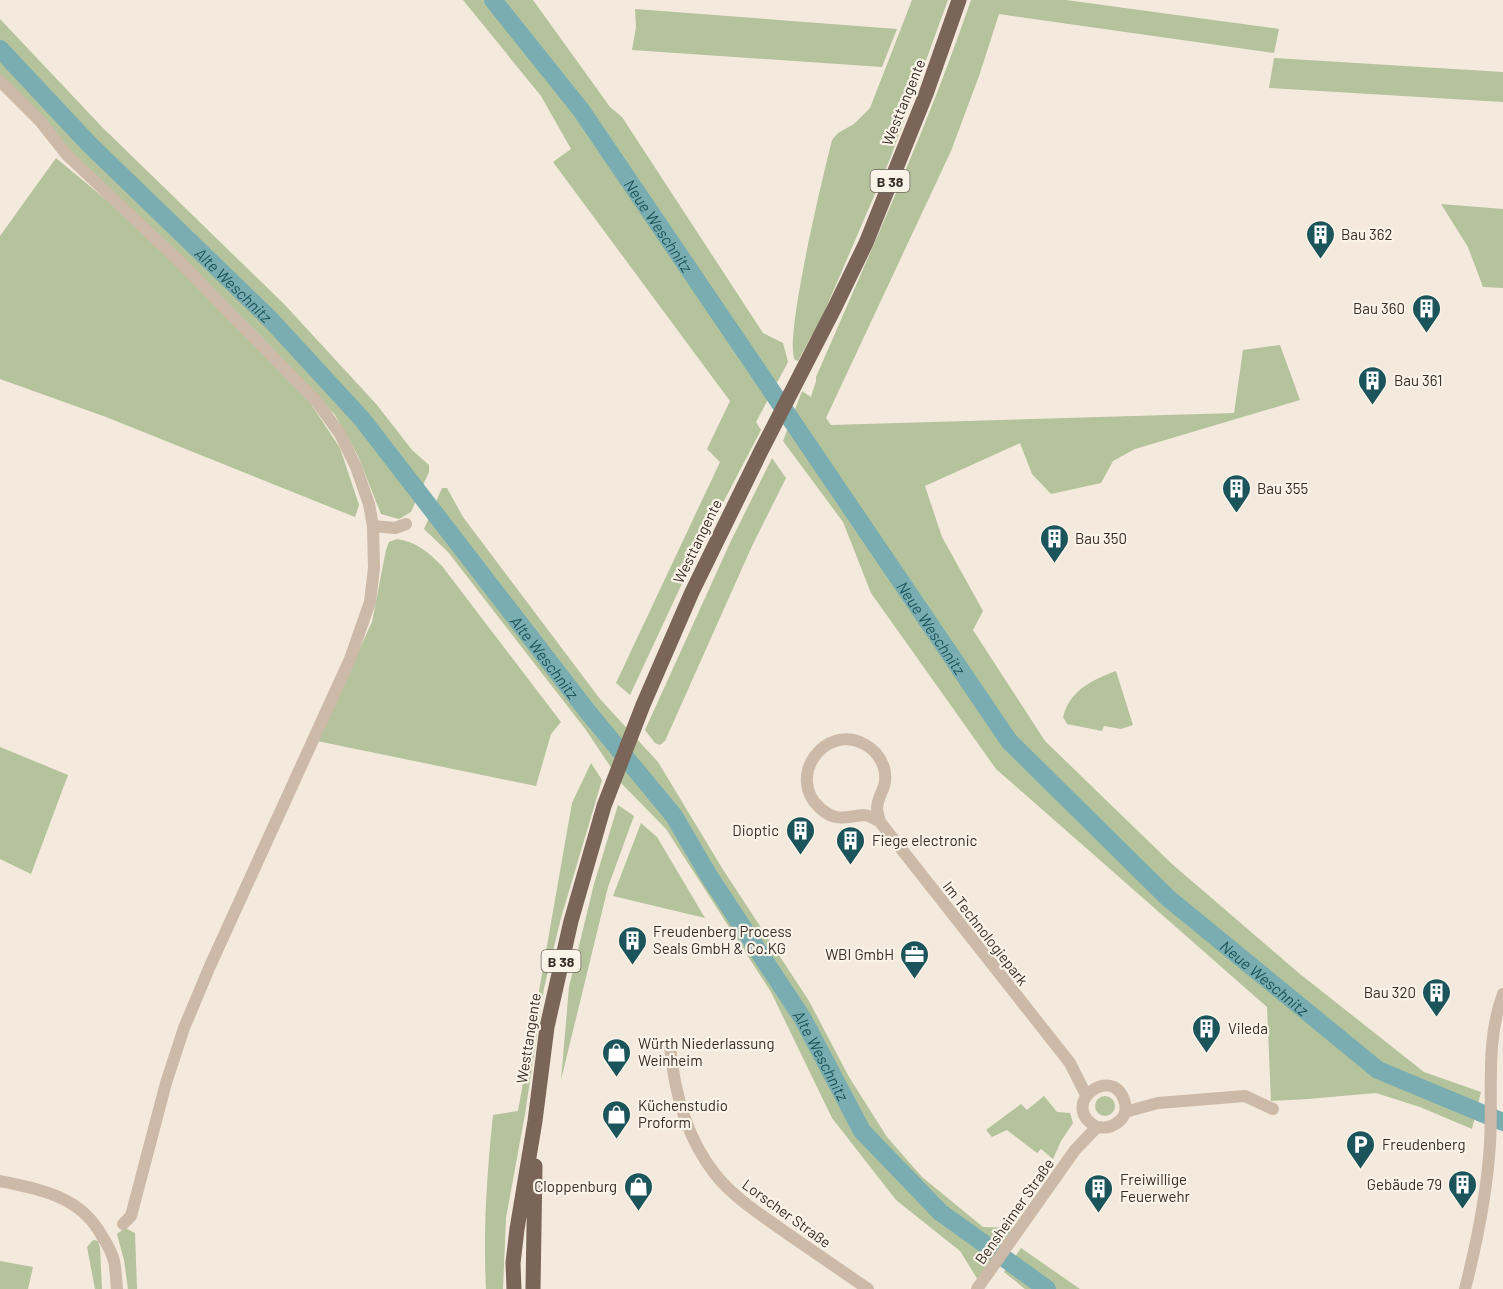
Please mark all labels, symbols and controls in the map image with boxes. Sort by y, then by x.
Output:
street label: Westtangente [878,56,928,148]
road number: B 38 [870,170,910,192]
water label: Neue Weschnitz [621,175,698,276]
building icon: Bau 362 [1304,218,1336,260]
place label: Bau 362 [1341,225,1393,243]
water label: Alte Weschnitz [192,243,277,327]
building icon: Bau 360 [1410,292,1442,334]
place label: Bau 360 [1353,299,1405,317]
building icon: Bau 361 [1357,364,1389,406]
place label: Bau 361 [1394,371,1442,389]
building icon: Bau 355 [1220,472,1252,514]
place label: Bau 355 [1257,479,1308,497]
street label: Westtangente [669,496,725,586]
building icon: Bau 350 [1038,522,1070,564]
place label: Bau 350 [1075,529,1127,547]
water label: Neue Weschnitz [894,577,971,678]
water label: Alte Weschnitz [507,611,584,703]
building icon: Dioptic [784,814,816,856]
place label: Dioptic [732,821,779,839]
building icon: Fiege electronic [835,824,867,866]
place label: Fiege electronic [872,831,978,849]
street label: Im Technologiepark [940,877,1033,989]
place label: Freudenberg Process Seals GmbH & Co.KG [653,922,792,957]
building icon: Freudenberg Process Seals GmbH & Co.KG [616,924,648,966]
water label: Neue Weschnitz [1217,936,1314,1020]
office icon: WBI GmbH [899,938,931,980]
place label: WBI GmbH [825,945,894,963]
road number: B 38 [542,950,580,972]
building icon: Bau 320 [1421,976,1453,1018]
place label: Bau 320 [1364,983,1416,1001]
street label: Westtangente [512,991,544,1085]
water label: Alte Weschnitz [790,1006,854,1104]
building icon: Vileda [1191,1012,1223,1054]
place label: Vileda [1228,1019,1268,1037]
place label: Würth Niederlassung Weinheim [638,1034,774,1069]
shop icon: Würth Niederlassung Weinheim [601,1036,633,1078]
place label: Küchenstudio Proform [638,1096,728,1131]
shop icon: Küchenstudio Proform [601,1098,633,1140]
parking icon: Freudenberg [1345,1128,1377,1170]
place label: Freudenberg [1382,1135,1465,1153]
street label: Bensheimer Straße [971,1155,1057,1267]
building icon: Gebäude 79 [1447,1168,1479,1210]
shop icon: Cloppenburg [622,1170,654,1212]
place label: Freiwillige Feuerwehr [1120,1170,1190,1205]
building icon: Freiwillige Feuerwehr [1083,1172,1115,1214]
street label: Lorscher Straße [739,1175,835,1251]
place label: Gebäude 79 [1367,1175,1442,1193]
place label: Cloppenburg [534,1177,617,1195]

